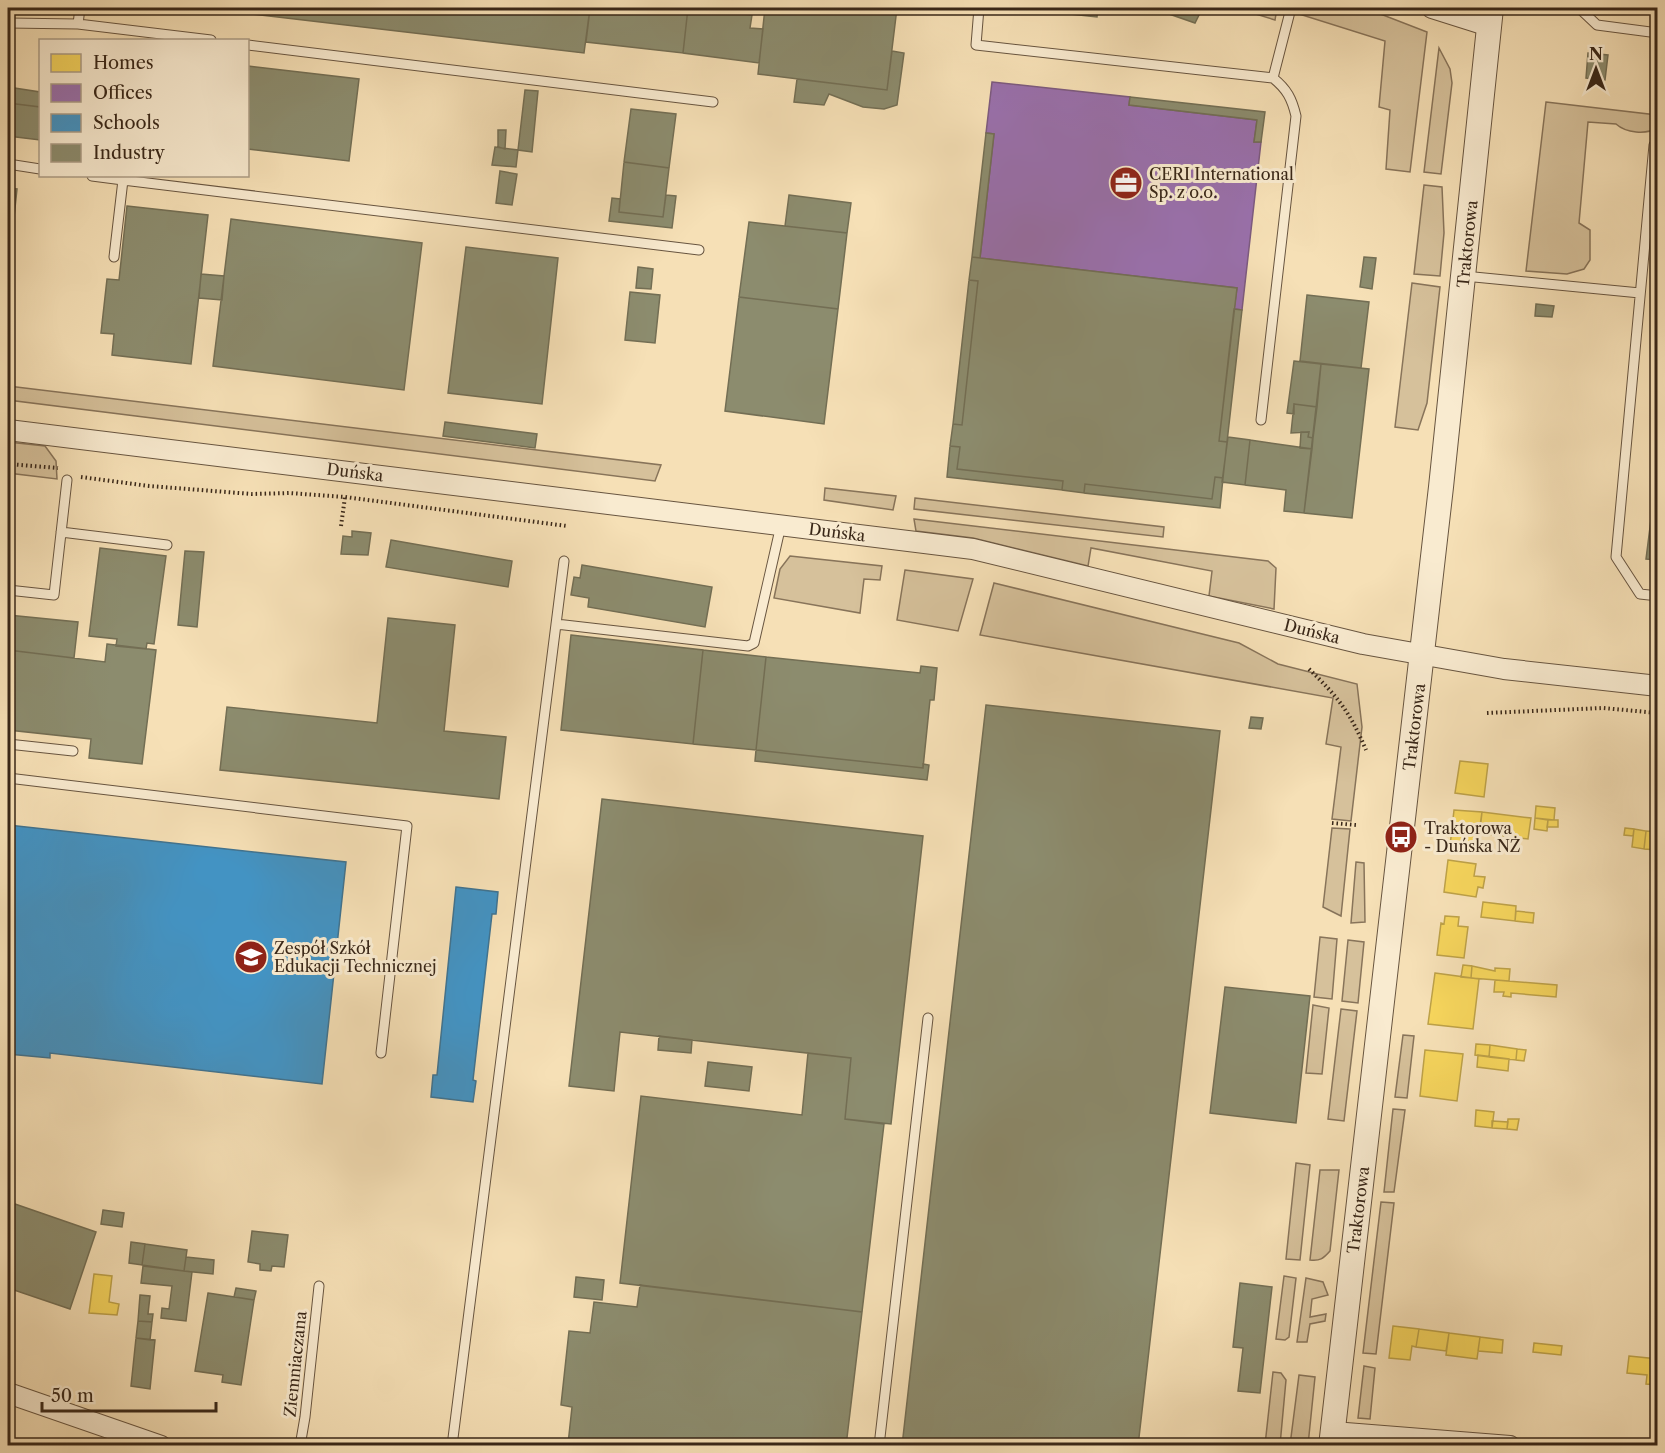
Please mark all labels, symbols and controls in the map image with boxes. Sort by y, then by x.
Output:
legend [39,39,249,177]
north arrow [1566,39,1626,99]
text: N [1589,44,1603,64]
text: Homes [93,52,154,74]
text: Offices [93,82,153,104]
text: Schools [93,112,160,134]
text: Industry [93,142,166,164]
place label: CERI International Sp. z o.o. [1149,164,1294,202]
office icon: CERI International Sp. z o.o. [1108,165,1144,201]
street label: Traktorowa [1452,199,1482,289]
street label: Duńska [326,459,385,485]
street label: Duńska [808,519,867,545]
street label: Duńska [1282,614,1343,648]
street label: Traktorowa [1399,682,1429,772]
place label: Traktorowa - Duńska NŻ [1424,818,1521,856]
bus stop icon: Traktorowa - Duńska NŻ [1383,819,1419,855]
place label: Zespół Szkół Edukacji Technicznej [274,938,437,976]
school or university icon: Zespół Szkół Edukacji Technicznej [233,939,269,975]
street label: Traktorowa [1343,1165,1373,1255]
street label: Ziemniaczana [279,1309,311,1418]
scale bar [42,1375,216,1413]
text: 50 m [51,1385,94,1407]

